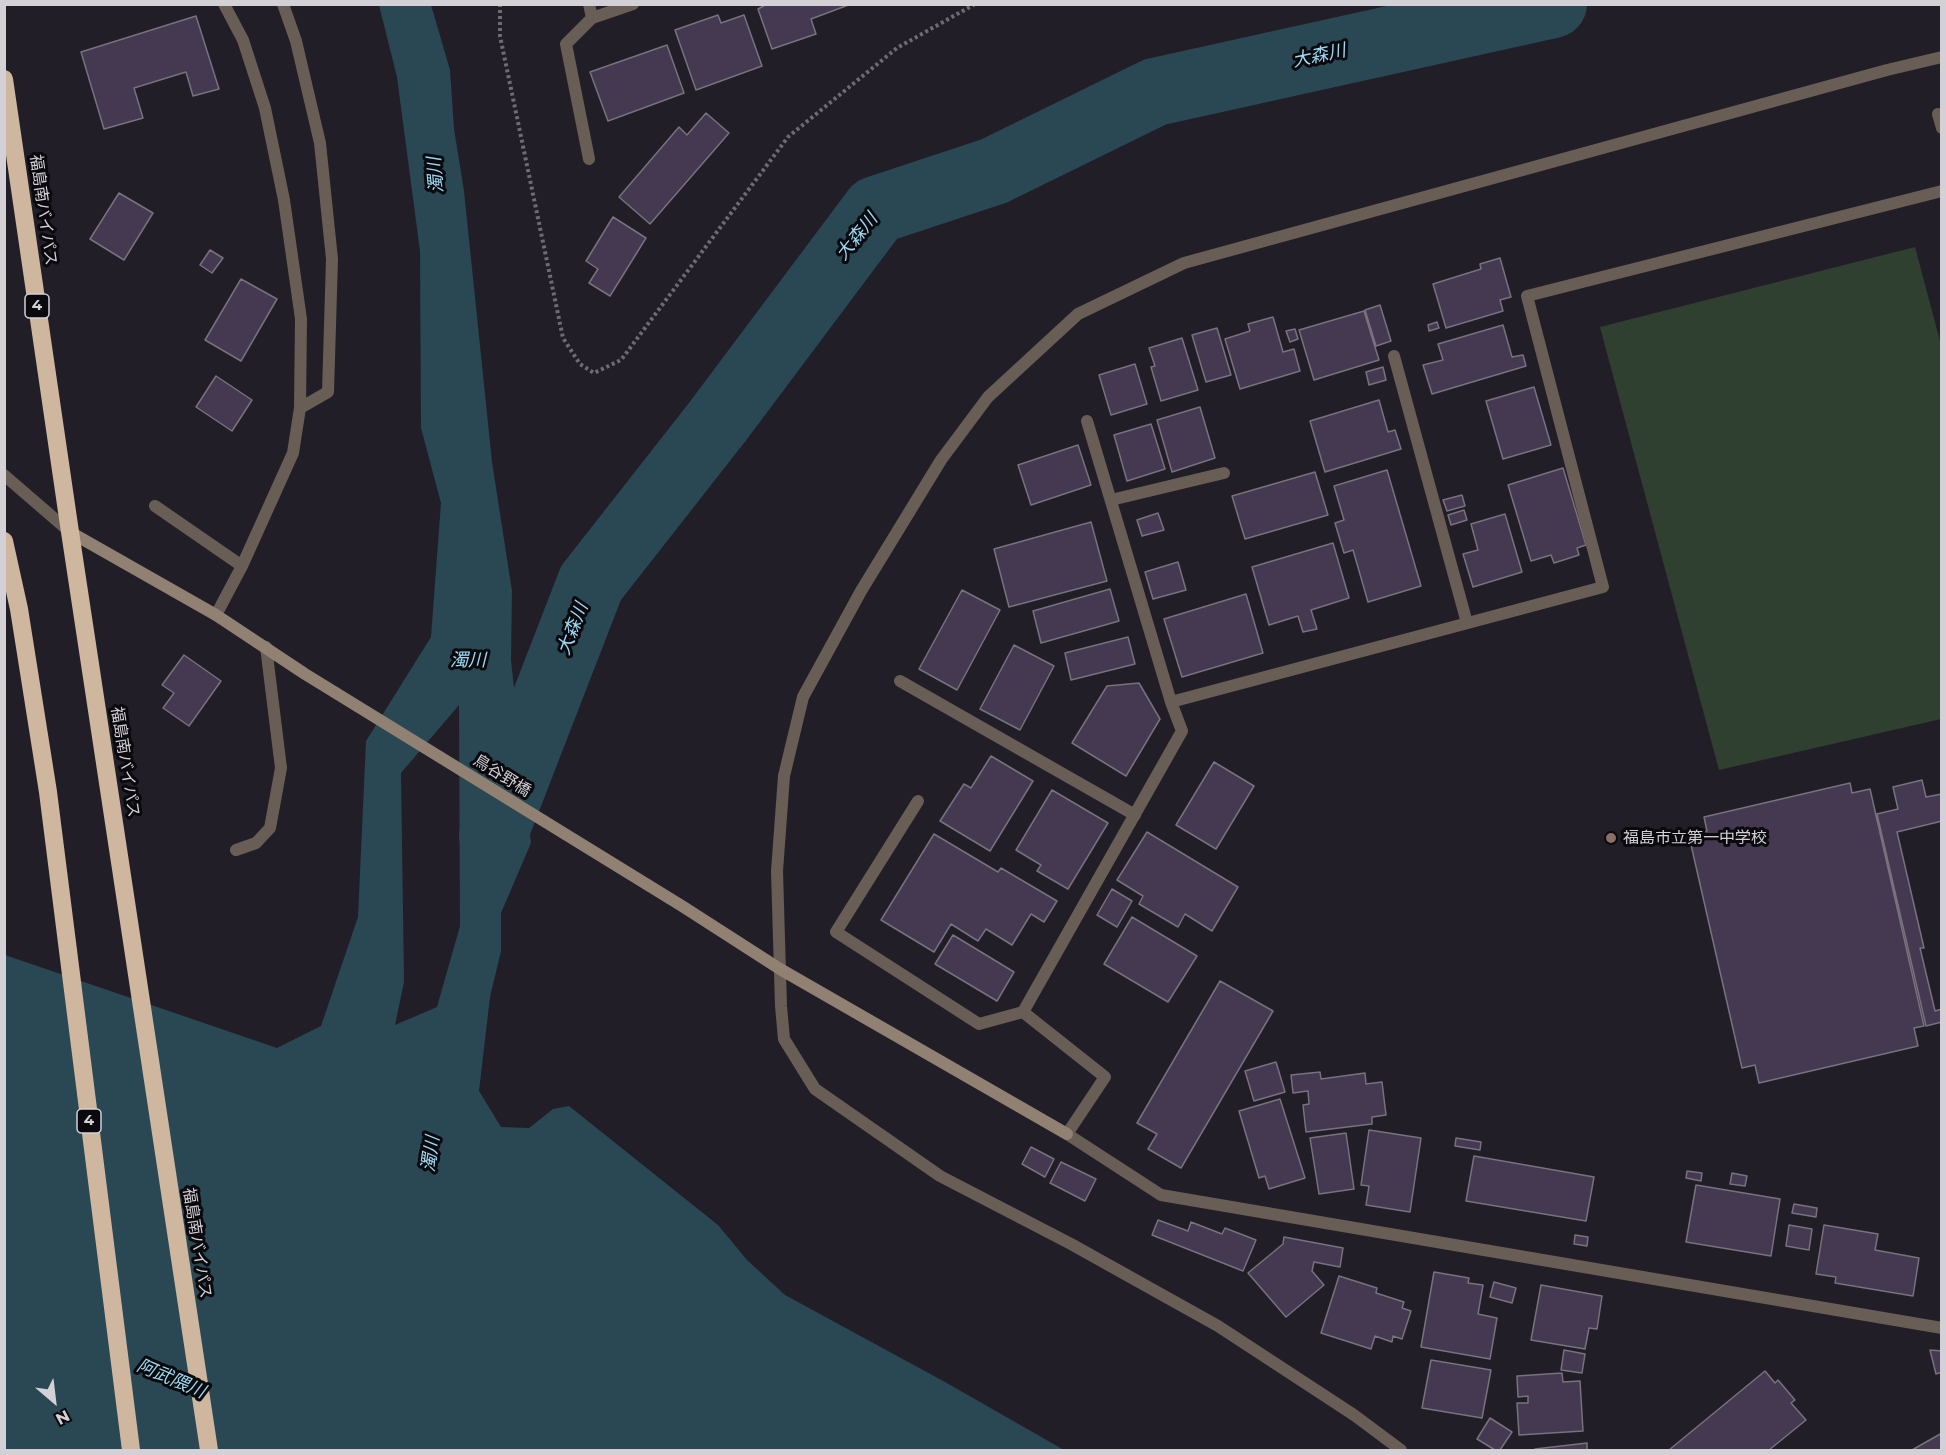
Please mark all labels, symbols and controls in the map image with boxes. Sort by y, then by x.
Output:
water label: 大森川 [1290,40,1348,72]
street label: 福島南バイパス [26,153,60,267]
water label: 濁川 [424,156,448,194]
water label: 大森川 [832,209,882,265]
road number: 4 [25,294,49,318]
water label: 大森川 [553,600,593,658]
water label: 濁川 [450,650,486,672]
street label: 福島南バイパス [107,705,143,819]
street label: 鳥谷野橋 [470,751,534,801]
place label: 福島市立第一中学校 [1623,828,1767,848]
marker: 福島市立第一中学校 [1604,831,1618,845]
road number: 4 [77,1109,101,1133]
water label: 濁川 [418,1135,444,1173]
street label: 福島南バイパス [179,1186,215,1300]
water label: 阿武隈川 [134,1355,208,1403]
north arrow [24,1371,84,1431]
text: N [53,1406,73,1429]

